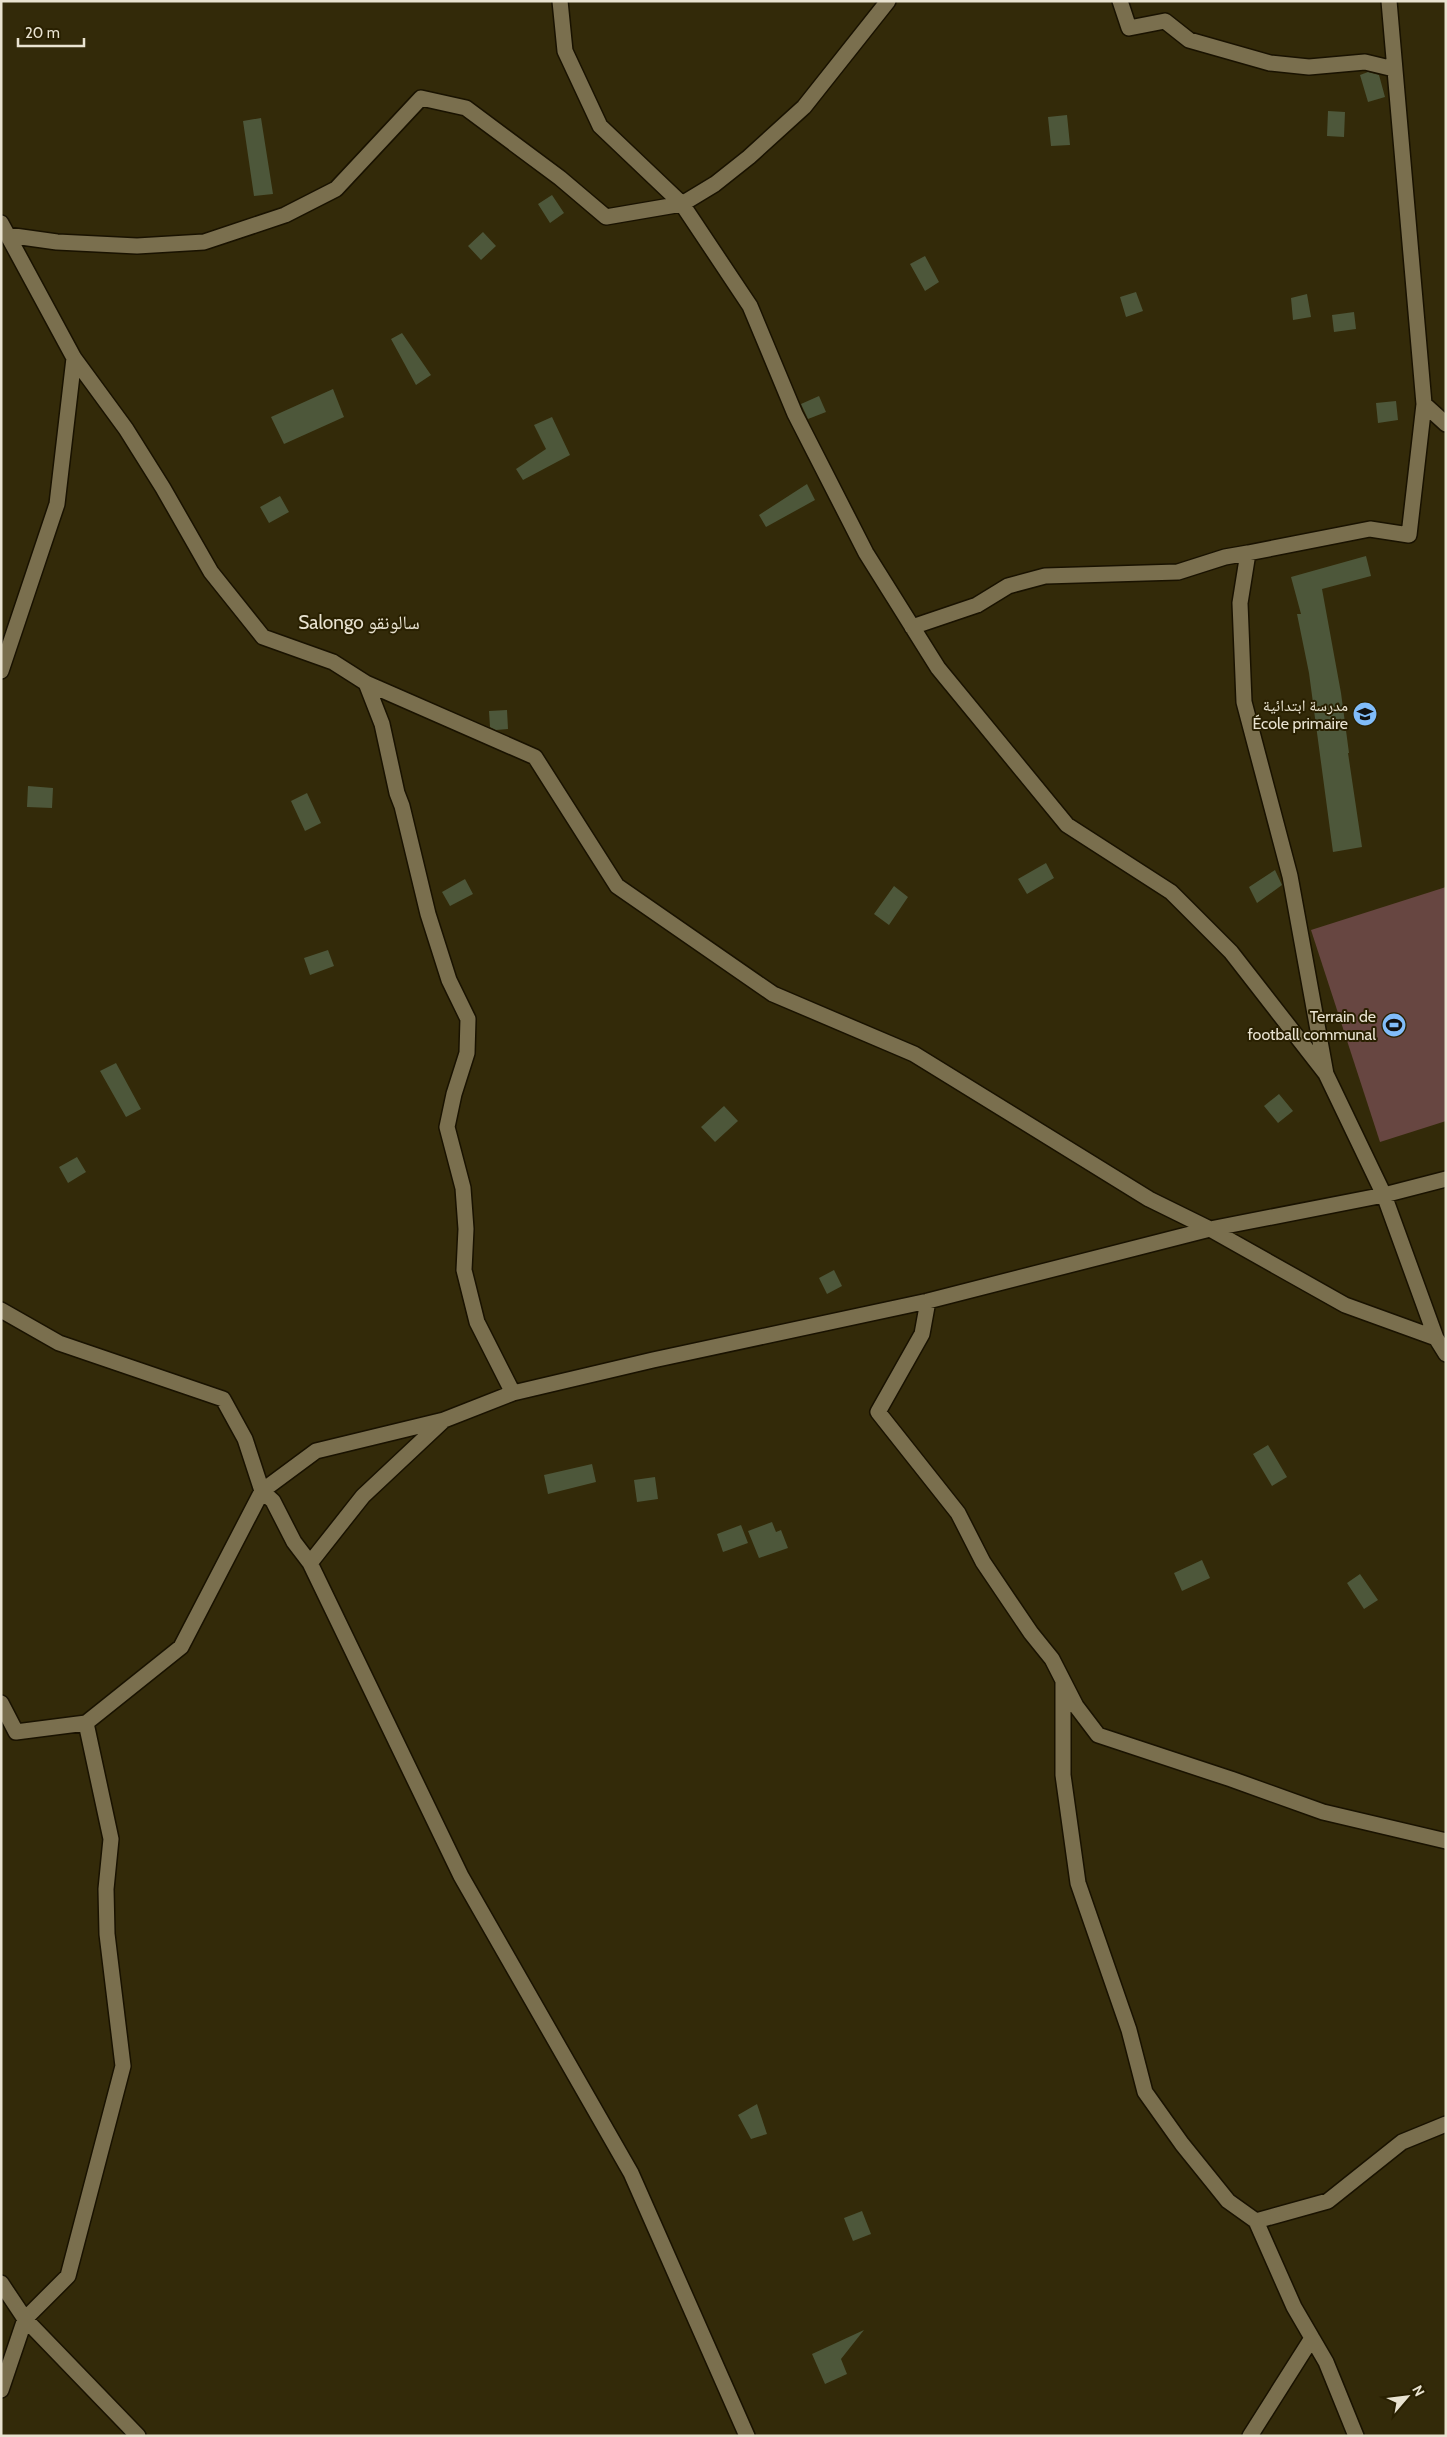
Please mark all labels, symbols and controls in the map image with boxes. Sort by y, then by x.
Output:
scale bar [18,15,84,47]
text: 20 m [25,24,60,42]
district label: Salongo سالونقو [298,611,420,634]
place label: مدرسة ابتدائية École primaire [1252,696,1348,733]
school or university icon: مدرسة ابتدائية École primaire [1352,701,1378,727]
place label: Terrain de football communal [1247,1007,1376,1044]
sports icon: Terrain de football communal [1381,1012,1407,1038]
north arrow [1382,2372,1432,2422]
text: N [1408,2382,1429,2399]

